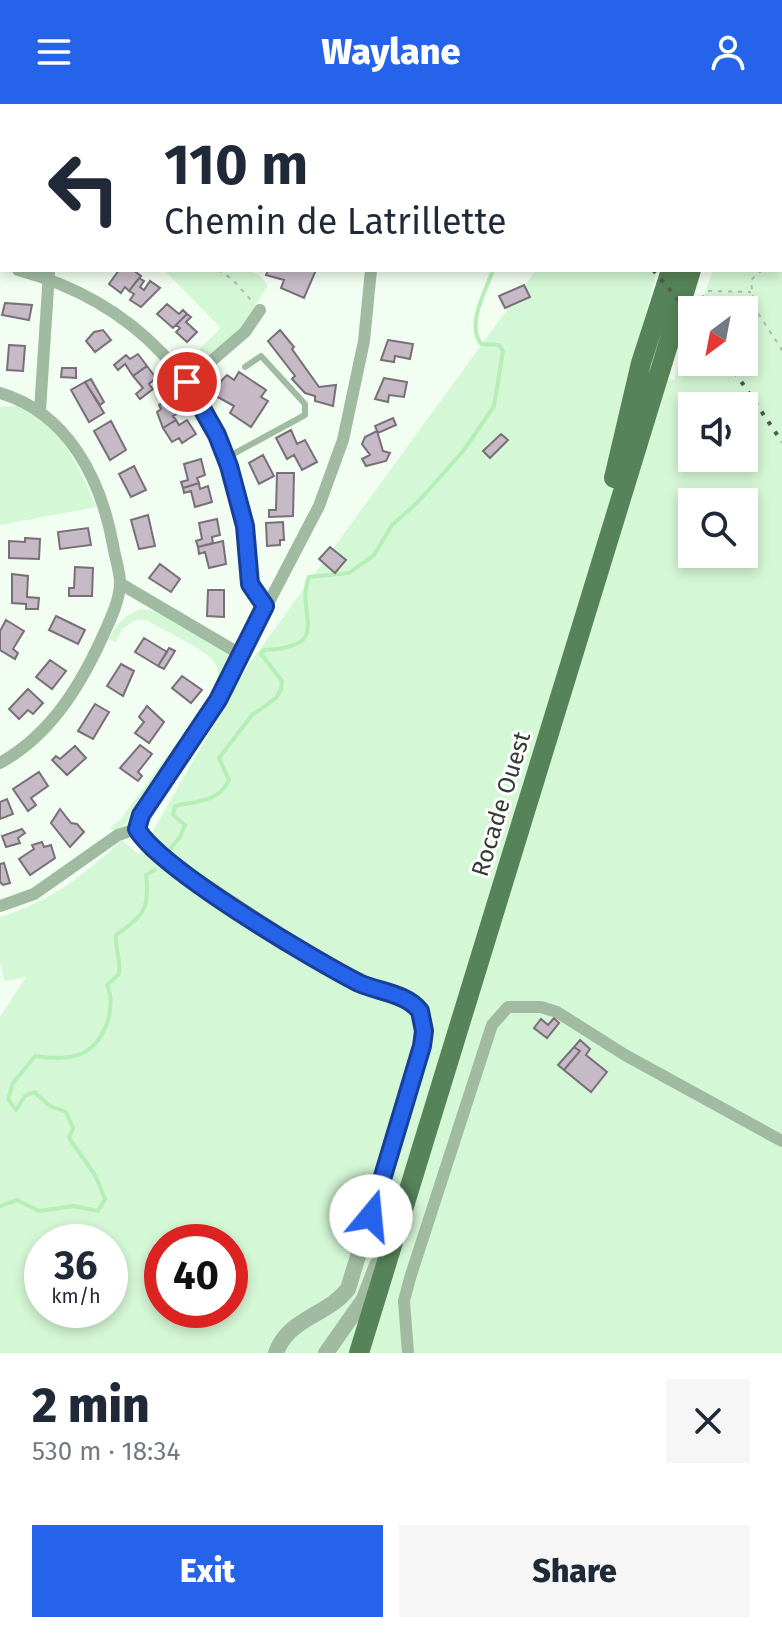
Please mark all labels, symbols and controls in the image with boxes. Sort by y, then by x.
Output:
icon: menu [32,30,76,74]
text: Waylane [322,30,460,74]
icon: person [706,30,750,74]
text: 110 m [164,132,308,199]
icon: left [32,136,136,240]
text: Chemin de Latrillette [164,200,507,244]
north arrow [678,296,758,376]
map controls [678,296,758,568]
pin [153,348,221,416]
icon: arrive [165,360,209,404]
button: sound [678,392,758,472]
button: search [678,488,758,568]
street label: Rocade Ouest [466,728,536,880]
position arrow [329,1174,413,1258]
speed limit sign: 40 [144,1224,248,1328]
text: 36 [54,1242,98,1290]
text: km/h [51,1284,101,1308]
text: 2 min [32,1377,150,1435]
button: close [666,1379,750,1463]
text: 530 m · 18:34 [32,1436,180,1467]
button: Exit [32,1525,383,1617]
button: Share [399,1525,750,1617]

